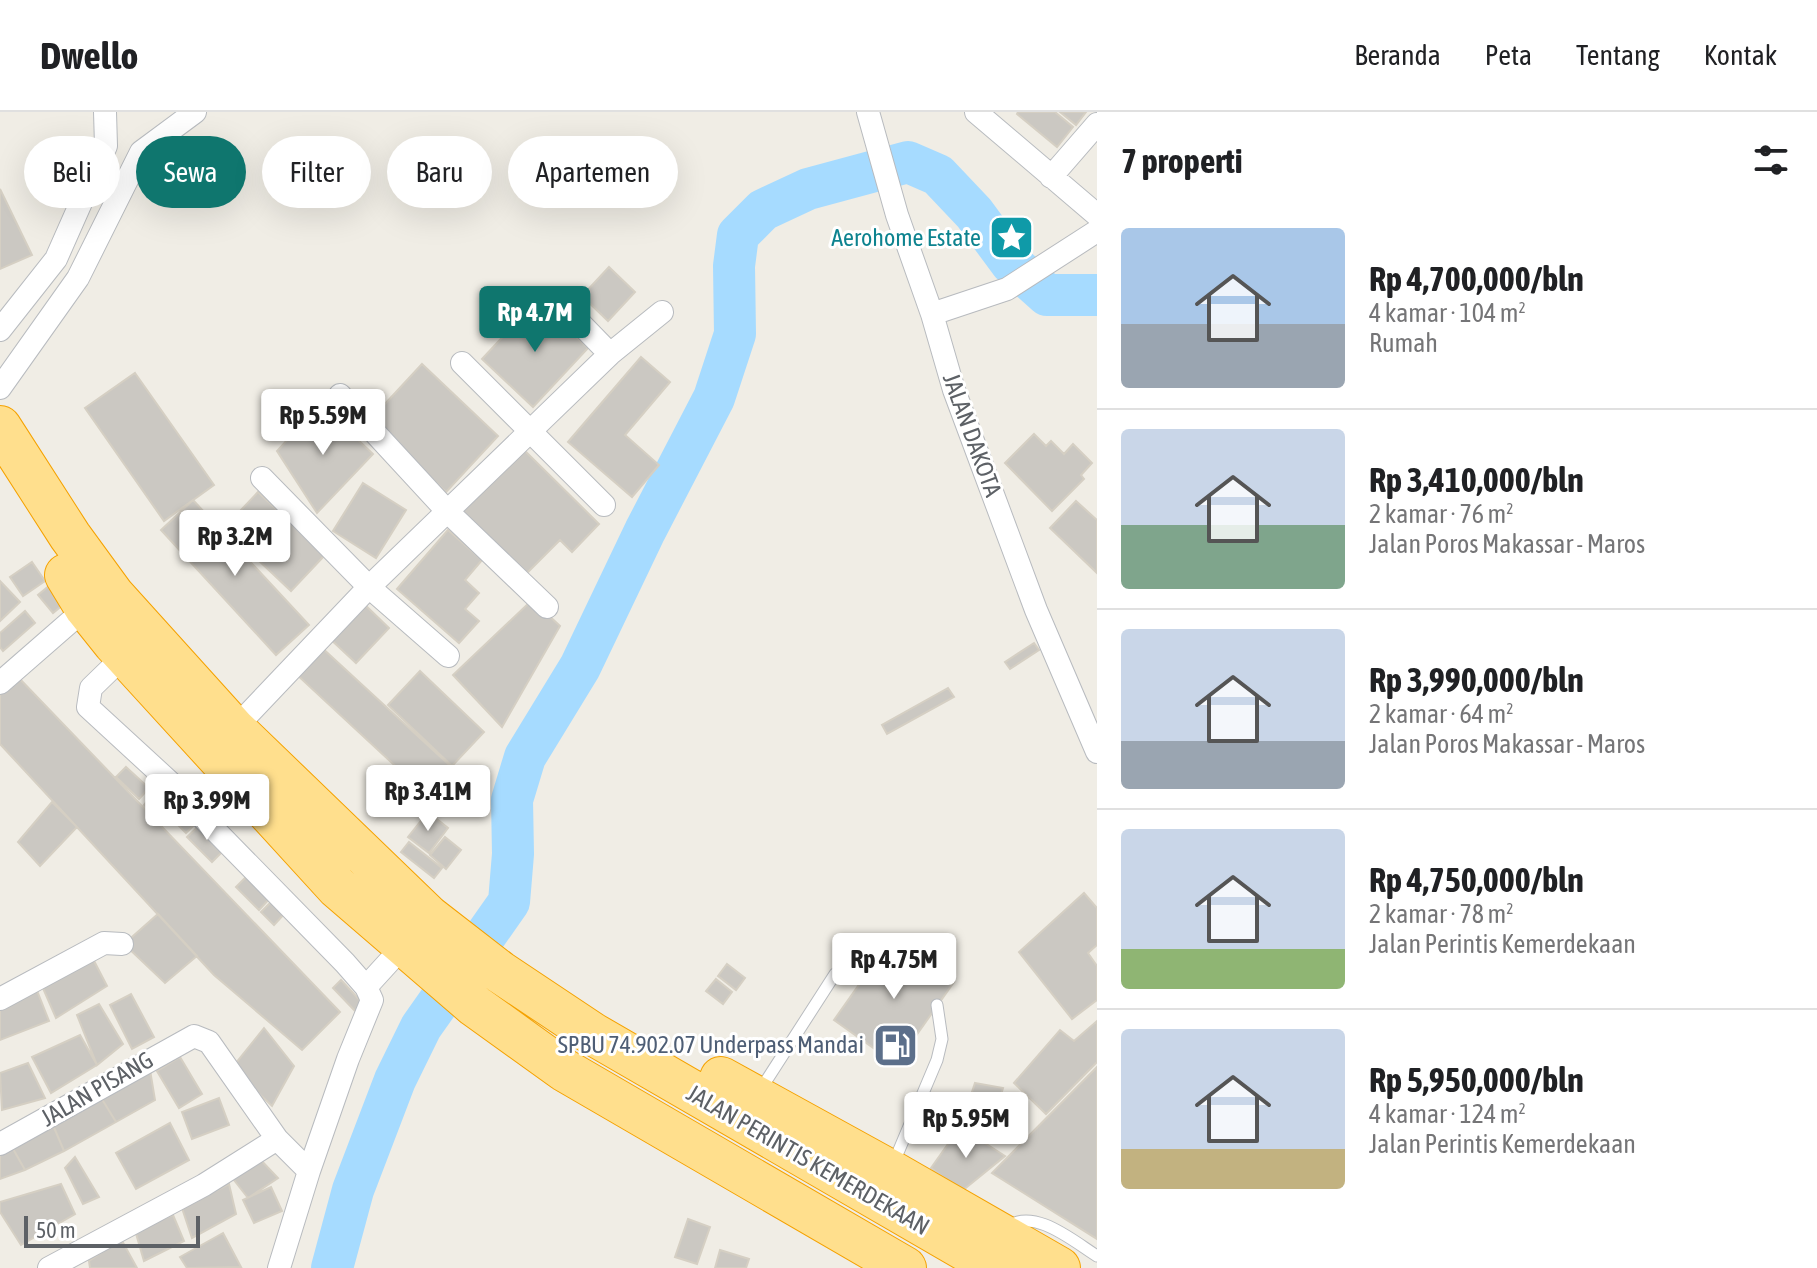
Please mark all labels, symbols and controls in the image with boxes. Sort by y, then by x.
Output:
text: Dwello [40,34,138,77]
text: Beranda [1354,39,1441,71]
text: Peta [1485,39,1532,71]
text: Tentang [1576,39,1660,71]
text: Kontak [1704,39,1777,71]
chip: Beli [24,136,120,208]
chip: Sewa [136,136,246,208]
chip: Filter [262,136,371,208]
chip: Baru [387,136,492,208]
chip: Apartemen [508,136,678,208]
icon: filters [1749,138,1793,182]
text: 7 properti [1121,141,1243,180]
place icon: Aerohome Estate [988,214,1036,262]
place label: Aerohome Estate [831,224,981,251]
text: Rp 4,700,000/bln [1369,259,1584,298]
icon: home [1185,260,1281,356]
pin: Rp 4.7M [461,286,609,354]
text: Rp 4.7M [497,297,573,327]
text: 4 kamar · 104 m² [1369,298,1526,328]
text: Rumah [1369,328,1438,358]
street label: JALAN DAKOTA [938,370,1007,500]
pin: Rp 5.59M [240,389,406,457]
text: Rp 5.59M [279,400,367,430]
text: Rp 3,410,000/bln [1369,460,1584,499]
icon: home [1185,461,1281,557]
text: 2 kamar · 76 m² [1369,499,1513,529]
pin: Rp 3.2M [161,510,309,578]
text: Rp 3.2M [197,521,273,551]
text: Jalan Poros Makassar - Maros [1369,529,1645,559]
text: Rp 3,990,000/bln [1369,660,1584,699]
icon: home [1185,661,1281,757]
text: 2 kamar · 64 m² [1369,699,1513,729]
text: Jalan Poros Makassar - Maros [1369,729,1645,759]
pin: Rp 3.41M [345,765,511,833]
pin: Rp 3.99M [124,774,290,842]
text: Rp 3.41M [384,776,472,806]
text: Rp 3.99M [163,785,251,815]
text: Rp 4,750,000/bln [1369,860,1584,899]
icon: home [1185,861,1281,957]
text: 2 kamar · 78 m² [1369,899,1513,929]
text: Jalan Perintis Kemerdekaan [1369,929,1636,959]
pin: Rp 4.75M [811,933,977,1001]
text: Rp 4.75M [850,944,938,974]
fuel station icon: SPBU 74.902.07 Underpass Mandai [871,1021,919,1069]
place label: SPBU 74.902.07 Underpass Mandai [558,1031,864,1058]
street label: JALAN PISANG [36,1046,157,1131]
text: Rp 5,950,000/bln [1369,1060,1584,1099]
icon: home [1185,1061,1281,1157]
street label: JALAN PERINTIS KEMERDEKAAN [682,1079,934,1240]
pin: Rp 5.95M [883,1092,1049,1160]
text: 4 kamar · 124 m² [1369,1099,1526,1129]
text: Rp 5.95M [922,1103,1010,1133]
text: Jalan Perintis Kemerdekaan [1369,1129,1636,1159]
scale bar [24,1212,200,1248]
text: 50 m [36,1217,76,1243]

